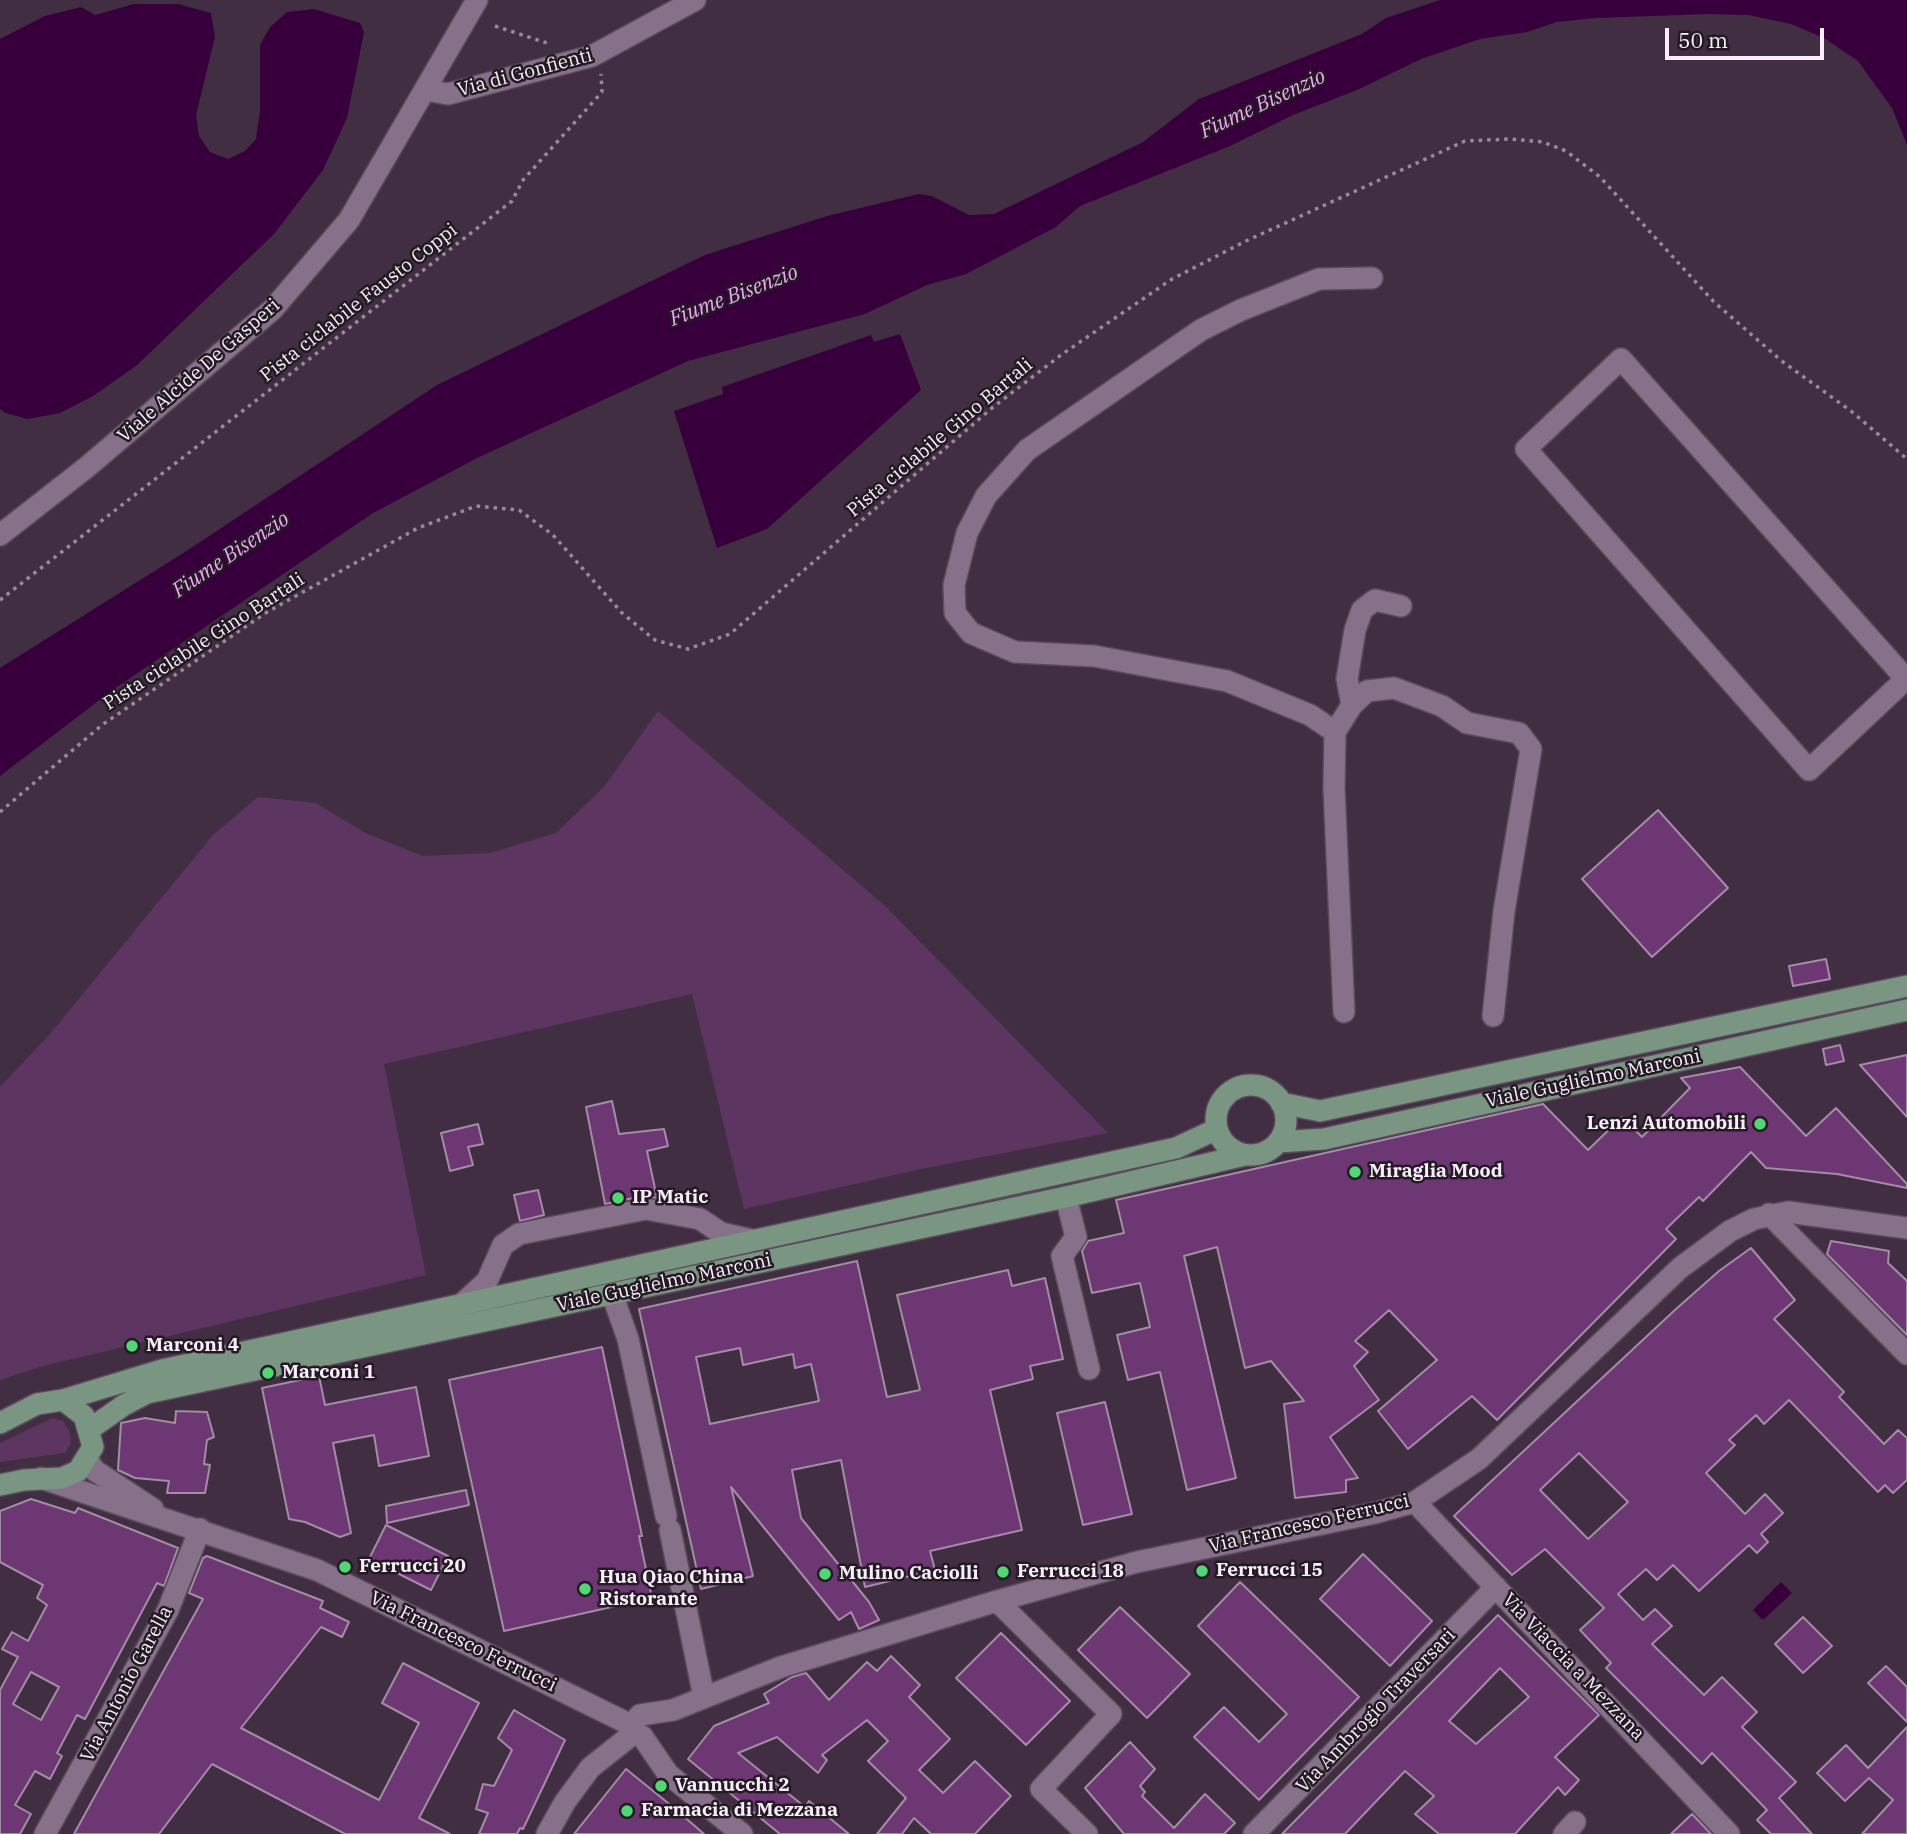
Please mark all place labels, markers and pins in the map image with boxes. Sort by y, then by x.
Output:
place label: Lenzi Automobili [1587,1113,1746,1135]
marker: Lenzi Automobili [1752,1116,1768,1132]
place label: Miraglia Mood [1369,1161,1503,1183]
marker: Miraglia Mood [1347,1164,1363,1180]
place label: IP Matic [632,1187,708,1209]
marker: IP Matic [610,1190,626,1206]
place label: Marconi 4 [146,1335,239,1357]
marker: Marconi 4 [124,1338,140,1354]
place label: Marconi 1 [282,1362,375,1384]
marker: Marconi 1 [260,1365,276,1381]
place label: Ferrucci 20 [359,1556,466,1578]
marker: Ferrucci 20 [337,1559,353,1575]
place label: Ferrucci 15 [1216,1560,1323,1582]
place label: Ferrucci 18 [1017,1561,1124,1583]
place label: Mulino Caciolli [839,1563,979,1585]
marker: Ferrucci 15 [1194,1563,1210,1579]
marker: Ferrucci 18 [995,1564,1011,1580]
marker: Mulino Caciolli [817,1566,833,1582]
place label: Hua Qiao China Ristorante [599,1567,744,1611]
marker: Hua Qiao China Ristorante [577,1581,593,1597]
place label: Vannucchi 2 [675,1775,790,1797]
marker: Vannucchi 2 [653,1778,669,1794]
place label: Farmacia di Mezzana [641,1800,838,1822]
marker: Farmacia di Mezzana [619,1803,635,1819]

